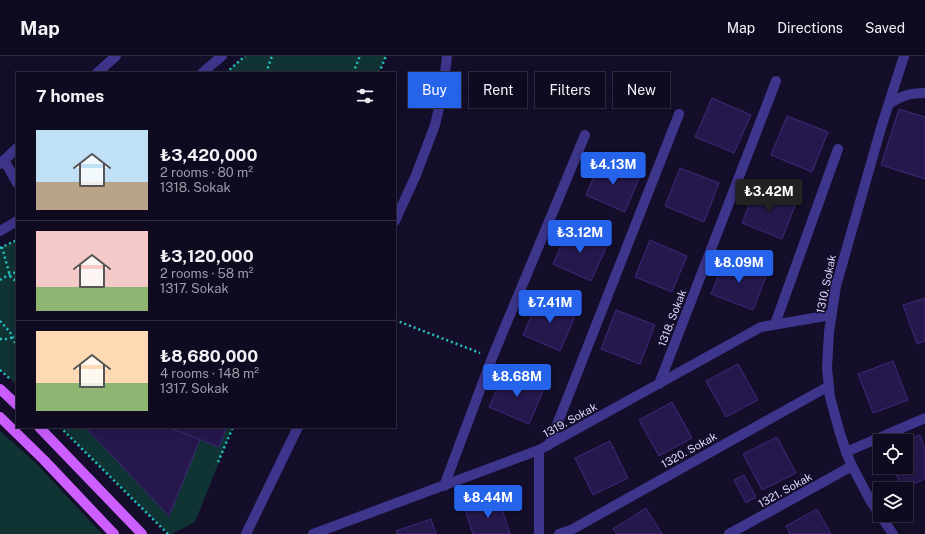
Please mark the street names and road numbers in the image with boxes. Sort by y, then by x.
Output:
street label: 1310. Sokak [814,254,838,314]
street label: 1318. Sokak [656,288,688,348]
street label: 1319. Sokak [541,400,599,440]
street label: 1320. Sokak [659,430,719,470]
street label: 1321. Sokak [756,470,814,510]

